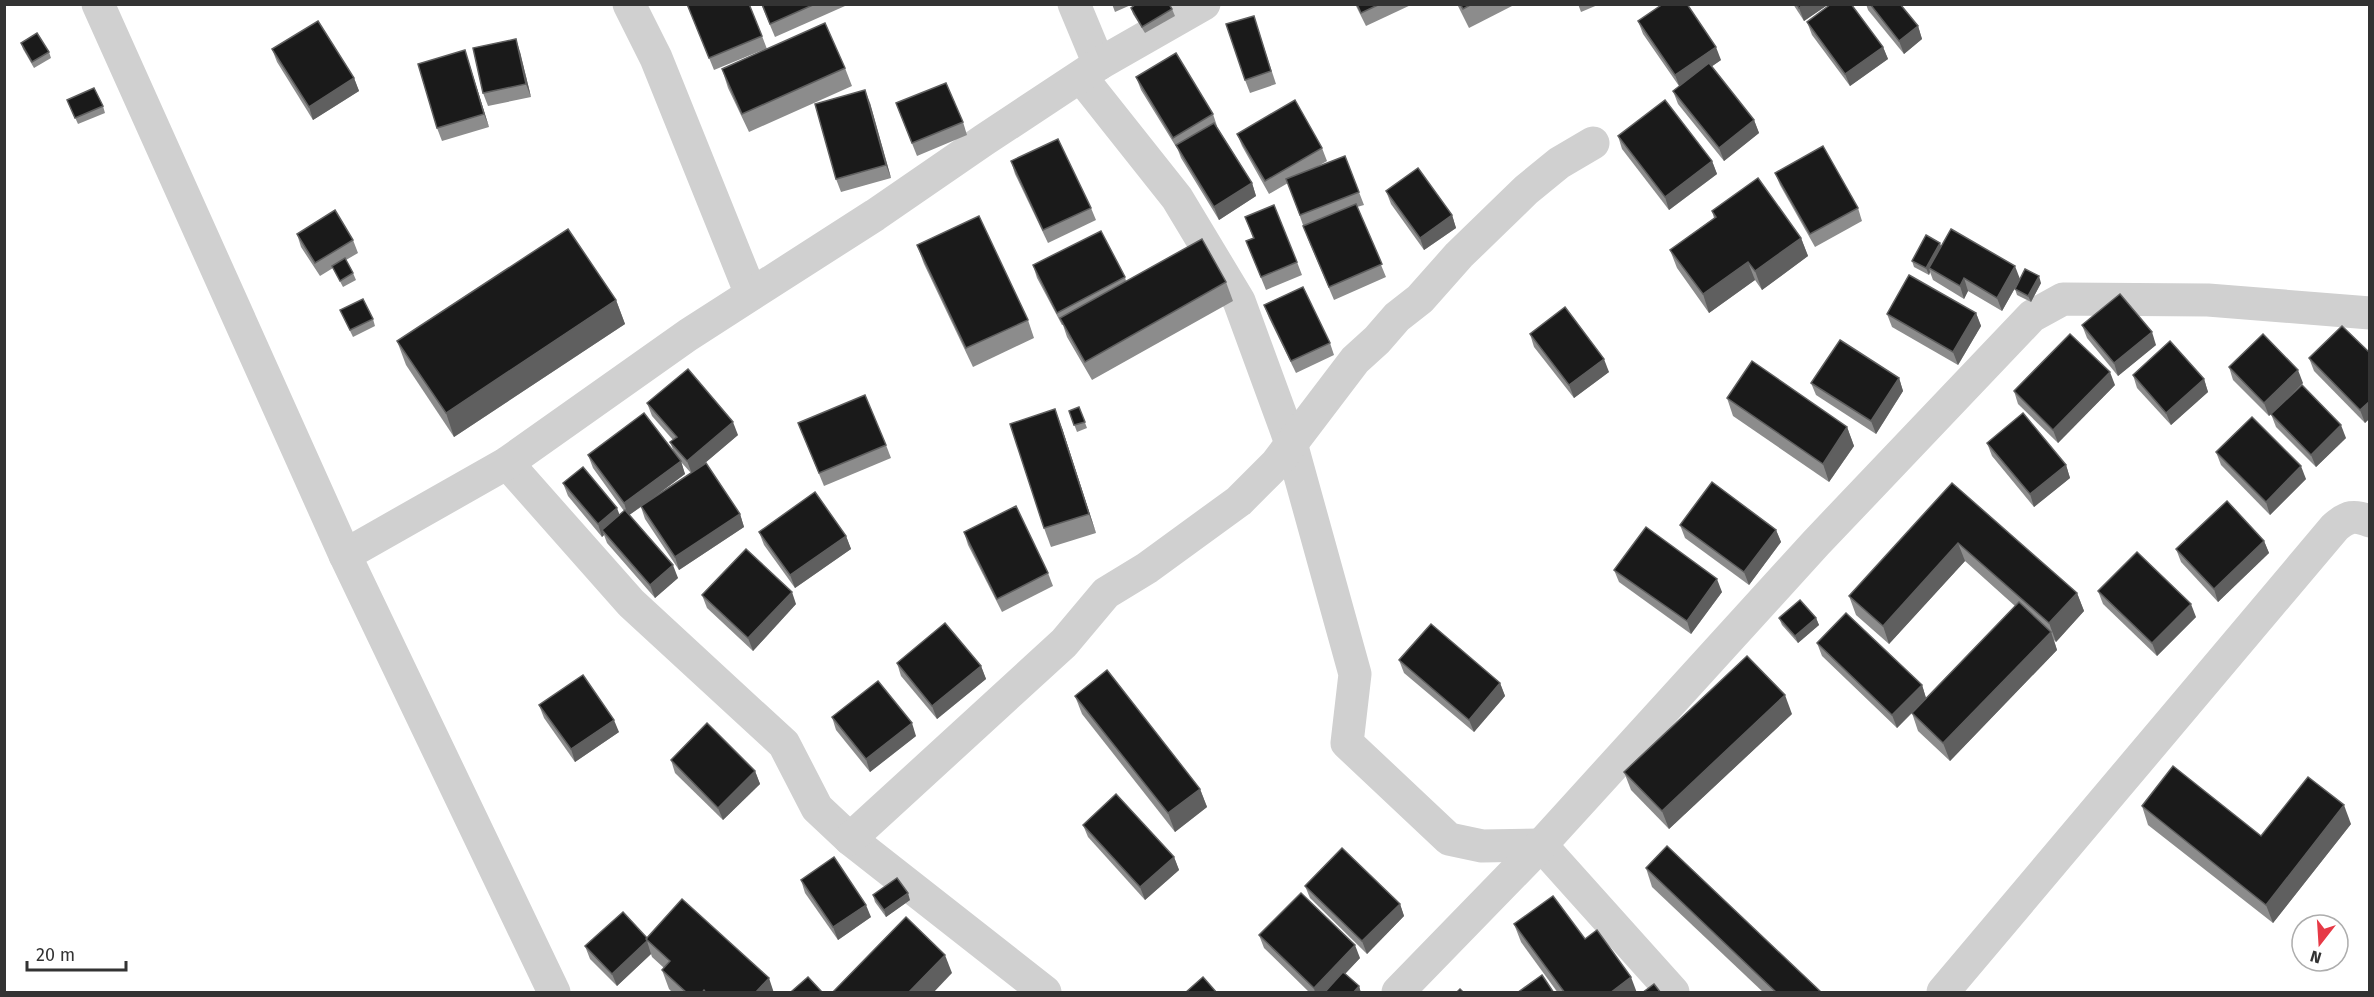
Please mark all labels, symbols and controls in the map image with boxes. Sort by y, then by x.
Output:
north arrow [2290,913,2350,973]
scale bar [27,934,126,972]
text: 20 m [36,944,75,966]
text: N [2308,946,2324,968]

